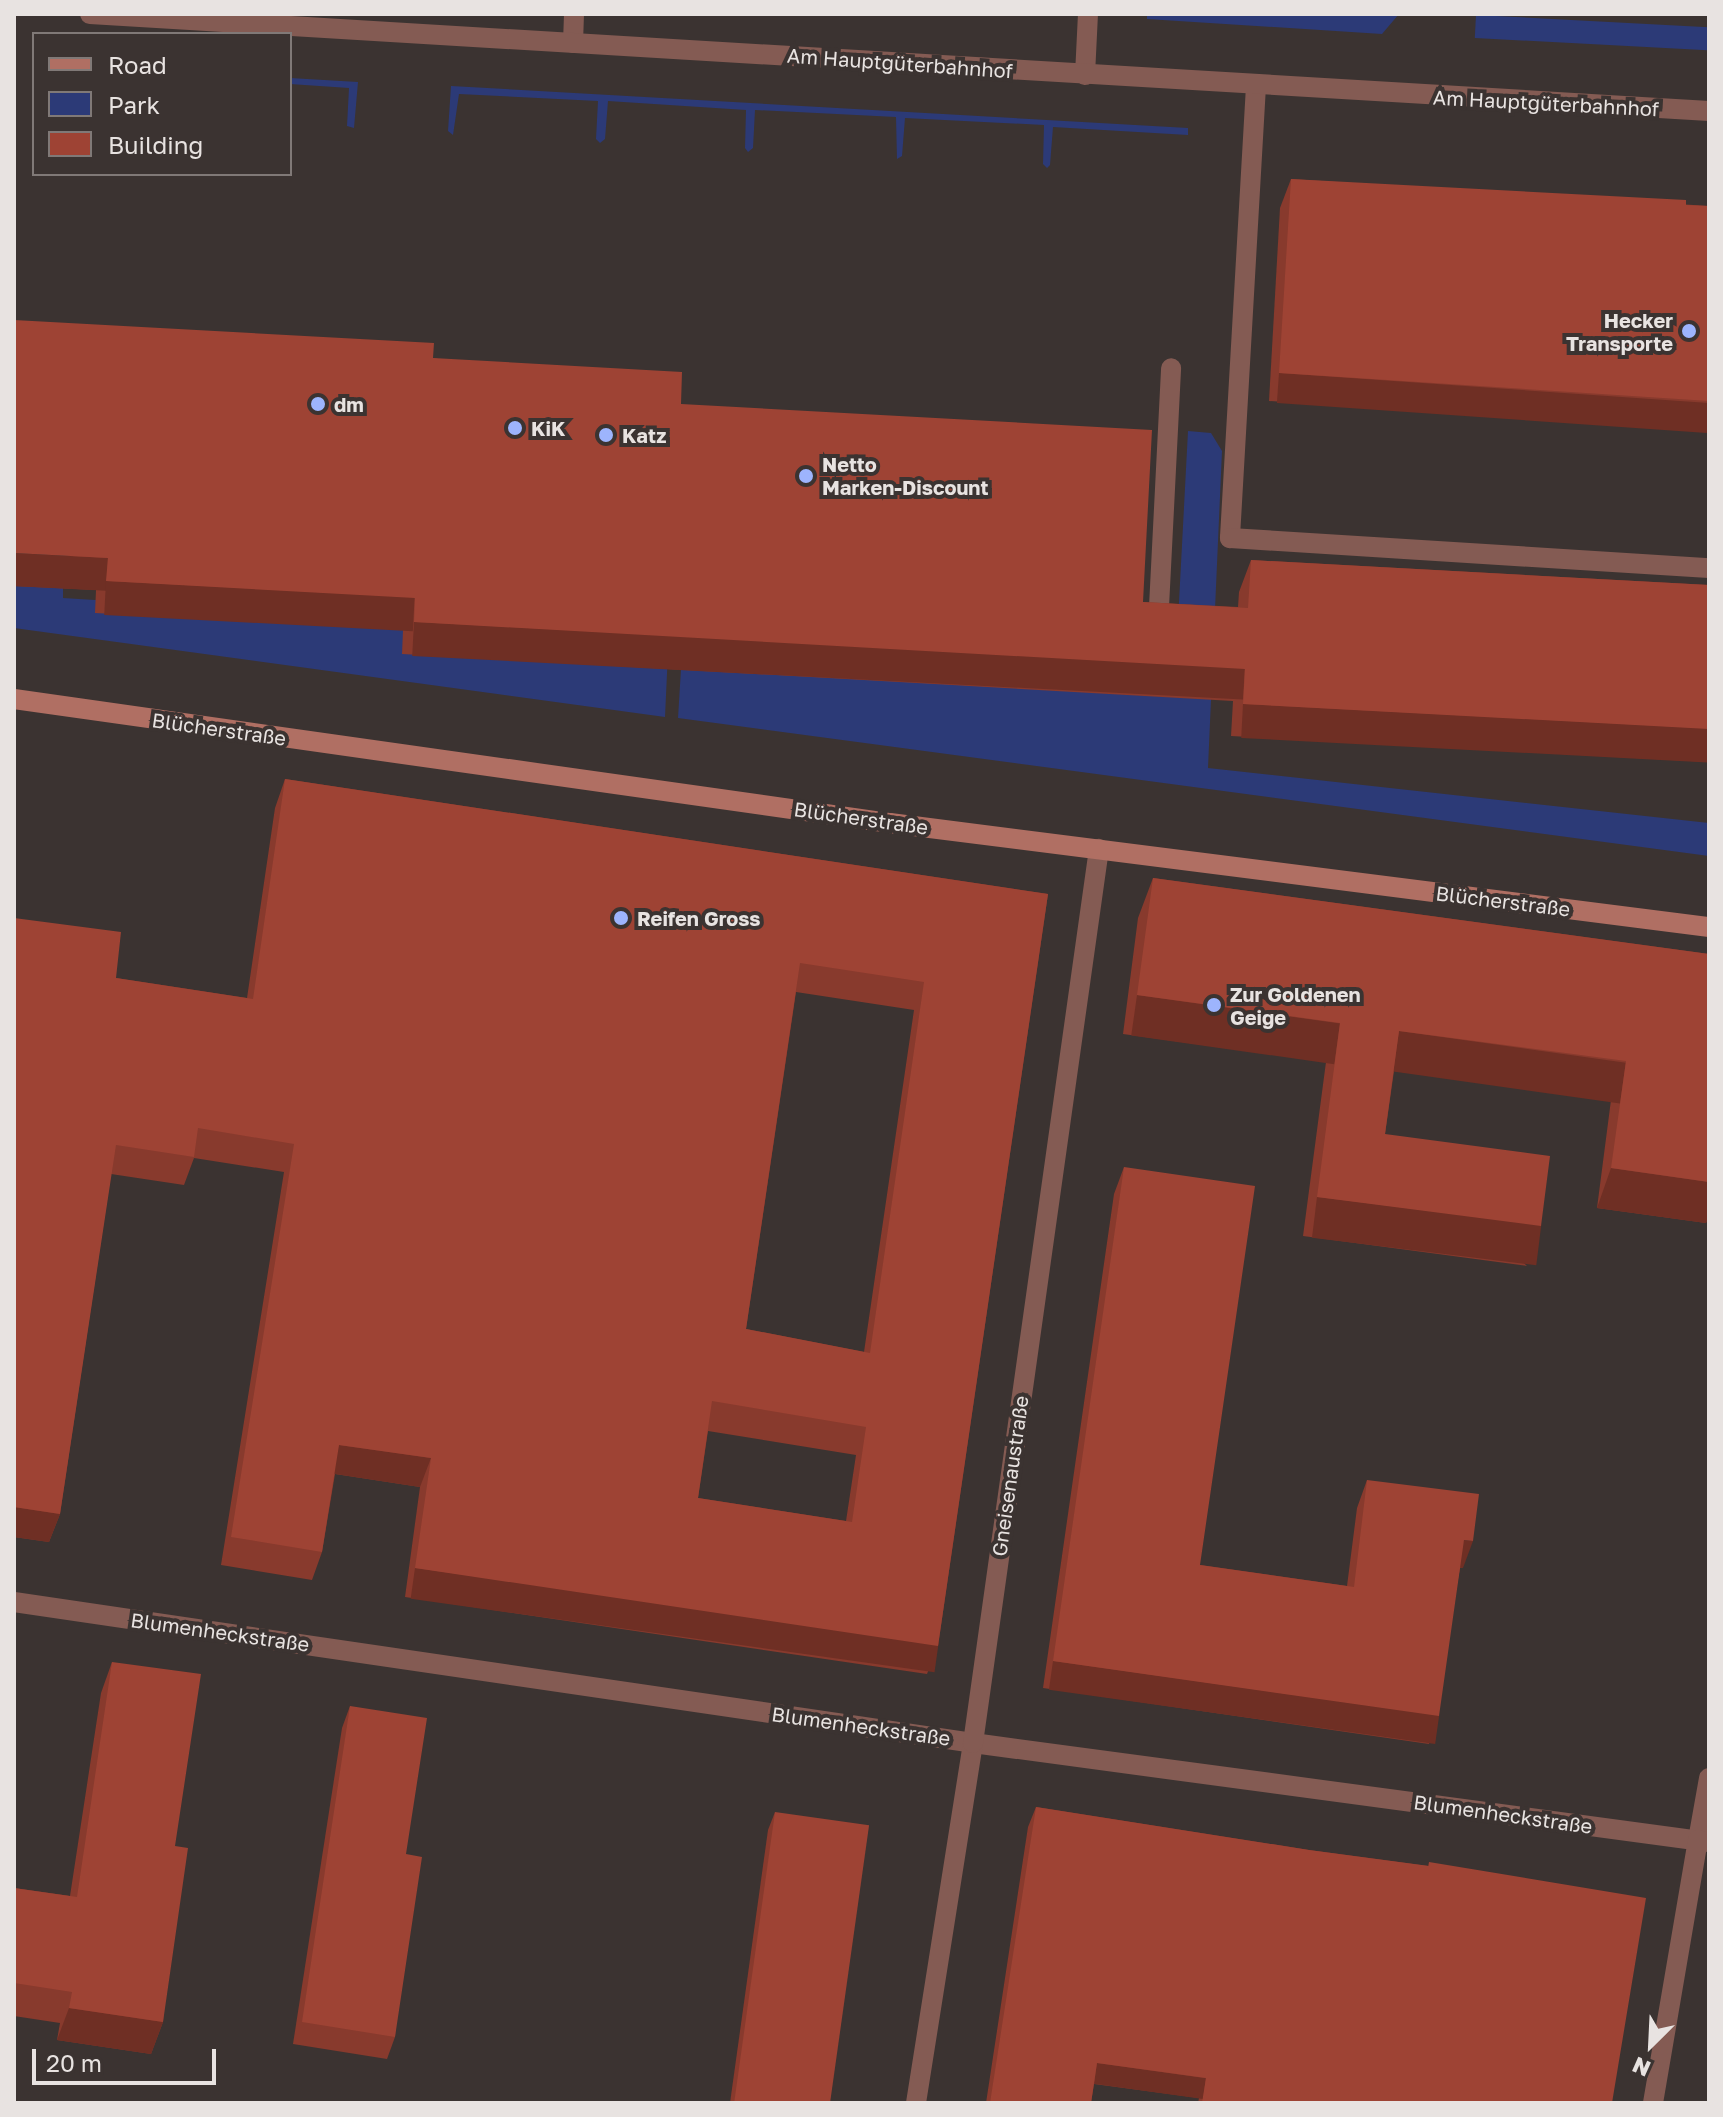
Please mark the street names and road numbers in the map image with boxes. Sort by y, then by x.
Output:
street label: Am Hauptgüterbahnhof [786,43,1014,83]
street label: Am Hauptgüterbahnhof [1432,85,1660,121]
street label: Blücherstraße [150,708,288,750]
street label: Blücherstraße [792,797,930,839]
street label: Blücherstraße [1434,881,1572,921]
street label: Gneisenaustraße [987,1394,1033,1558]
street label: Blumenheckstraße [129,1608,311,1656]
street label: Blumenheckstraße [770,1702,952,1750]
street label: Blumenheckstraße [1412,1790,1594,1838]

